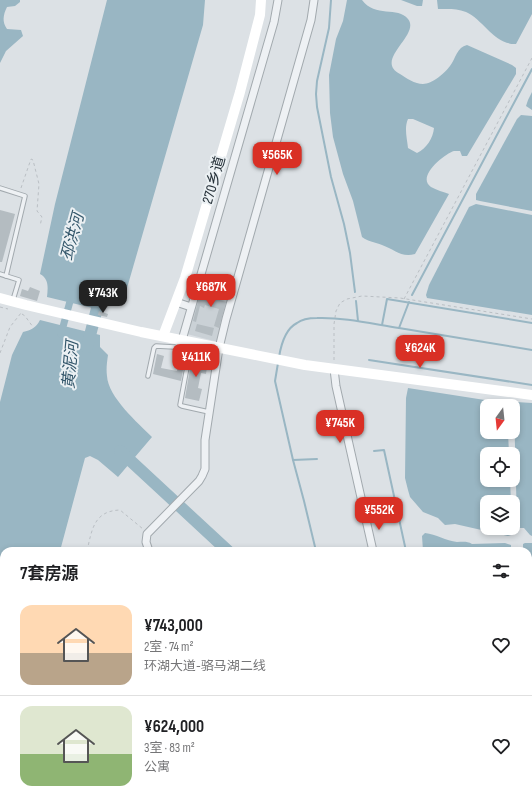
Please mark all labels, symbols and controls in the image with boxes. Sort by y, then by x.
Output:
pin: ¥565K [249,142,305,176]
text: ¥565K [262,147,292,163]
street label: 270乡道 [198,154,230,206]
water label: 邳洪河 [58,208,89,263]
pin: ¥687K [183,274,239,308]
text: ¥687K [195,279,227,295]
pin: ¥743K [75,280,131,314]
text: ¥743K [88,285,118,301]
pin: ¥624K [392,335,448,369]
water label: 黄泥河 [59,337,83,390]
text: ¥624K [405,340,435,356]
pin: ¥411K [168,344,224,378]
text: ¥411K [181,349,211,365]
north arrow [480,399,520,439]
map controls [480,399,520,535]
pin: ¥745K [312,410,368,444]
text: ¥745K [325,415,355,431]
button: locate [480,447,520,487]
button: layers [480,495,520,535]
pin: ¥552K [351,497,407,531]
text: ¥552K [364,502,394,518]
icon: filters [490,560,512,582]
text: 7套房源 [20,564,78,584]
text: ¥743,000 [144,616,203,636]
icon: home [52,621,100,669]
icon: heart [490,634,512,656]
text: 2室 · 74 m² [144,639,194,655]
text: 环湖大道-骆马湖二线 [144,658,266,674]
text: ¥624,000 [144,717,204,737]
icon: home [52,722,100,770]
icon: heart [490,735,512,757]
text: 3室 · 83 m² [144,740,195,756]
text: 公寓 [144,759,170,775]

